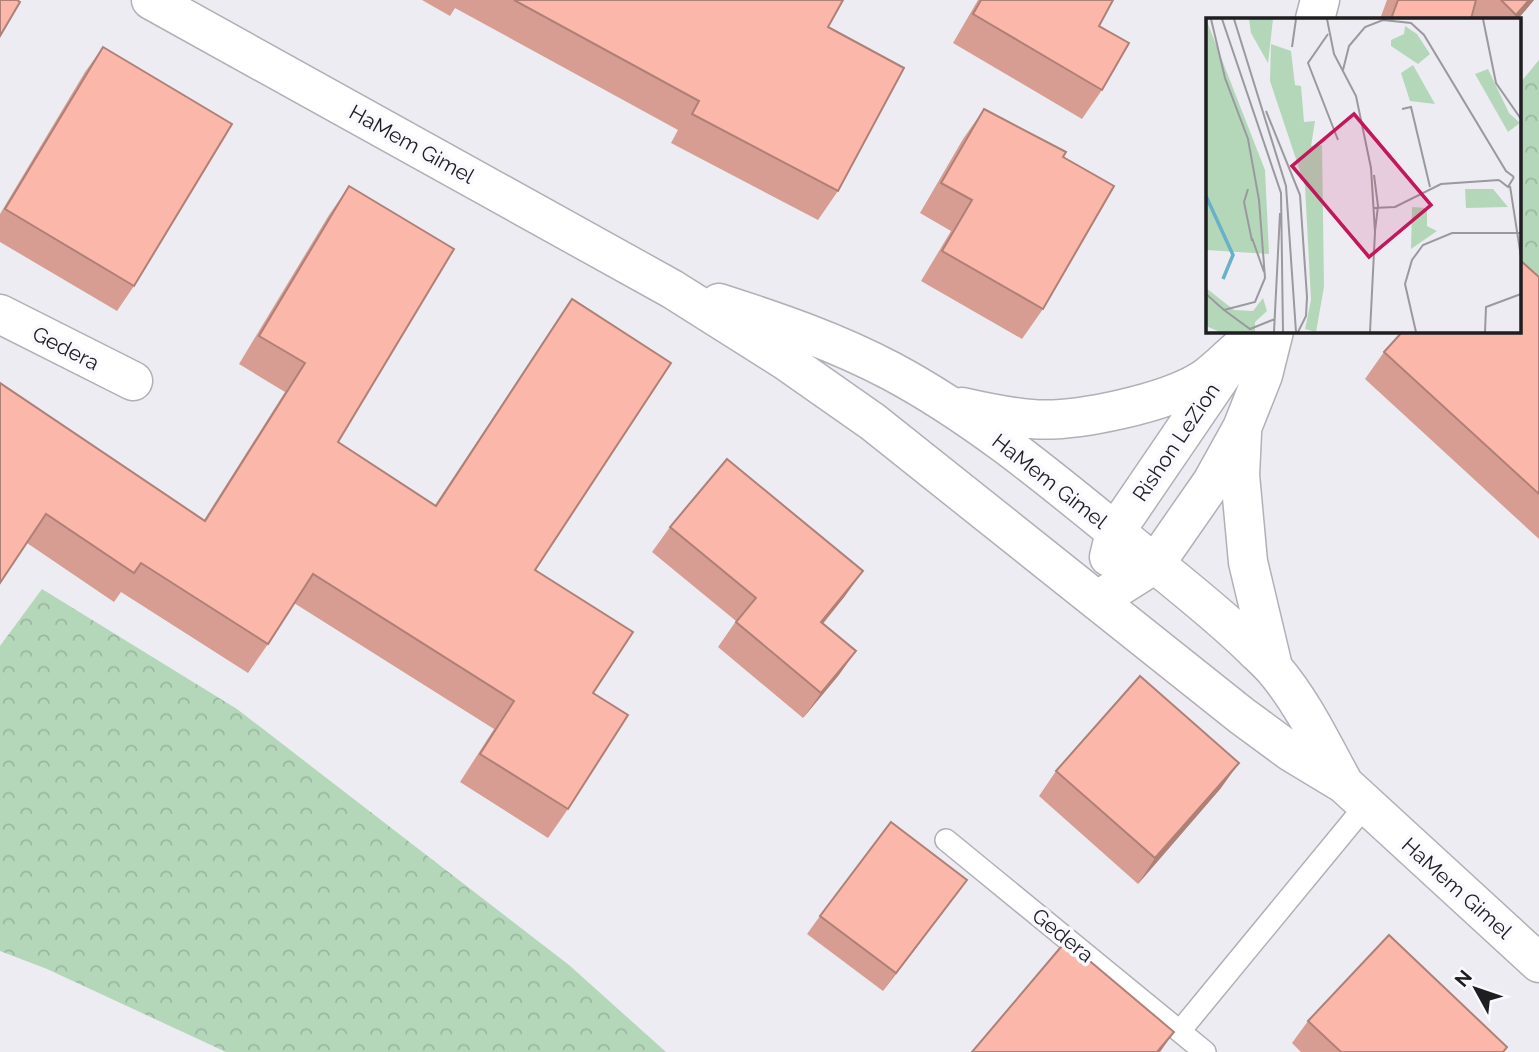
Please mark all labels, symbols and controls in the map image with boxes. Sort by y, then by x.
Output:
inset map [1206,18,1522,332]
street label: HaMem Gimel [345,99,479,189]
street label: Gedera [28,321,104,375]
street label: Rishon LeZion [1127,378,1225,506]
street label: HaMem Gimel [988,428,1113,534]
street label: HaMem Gimel [1397,832,1517,944]
street label: Gedera [1027,903,1099,967]
north arrow [1441,954,1511,1024]
text: N [1450,965,1476,991]

